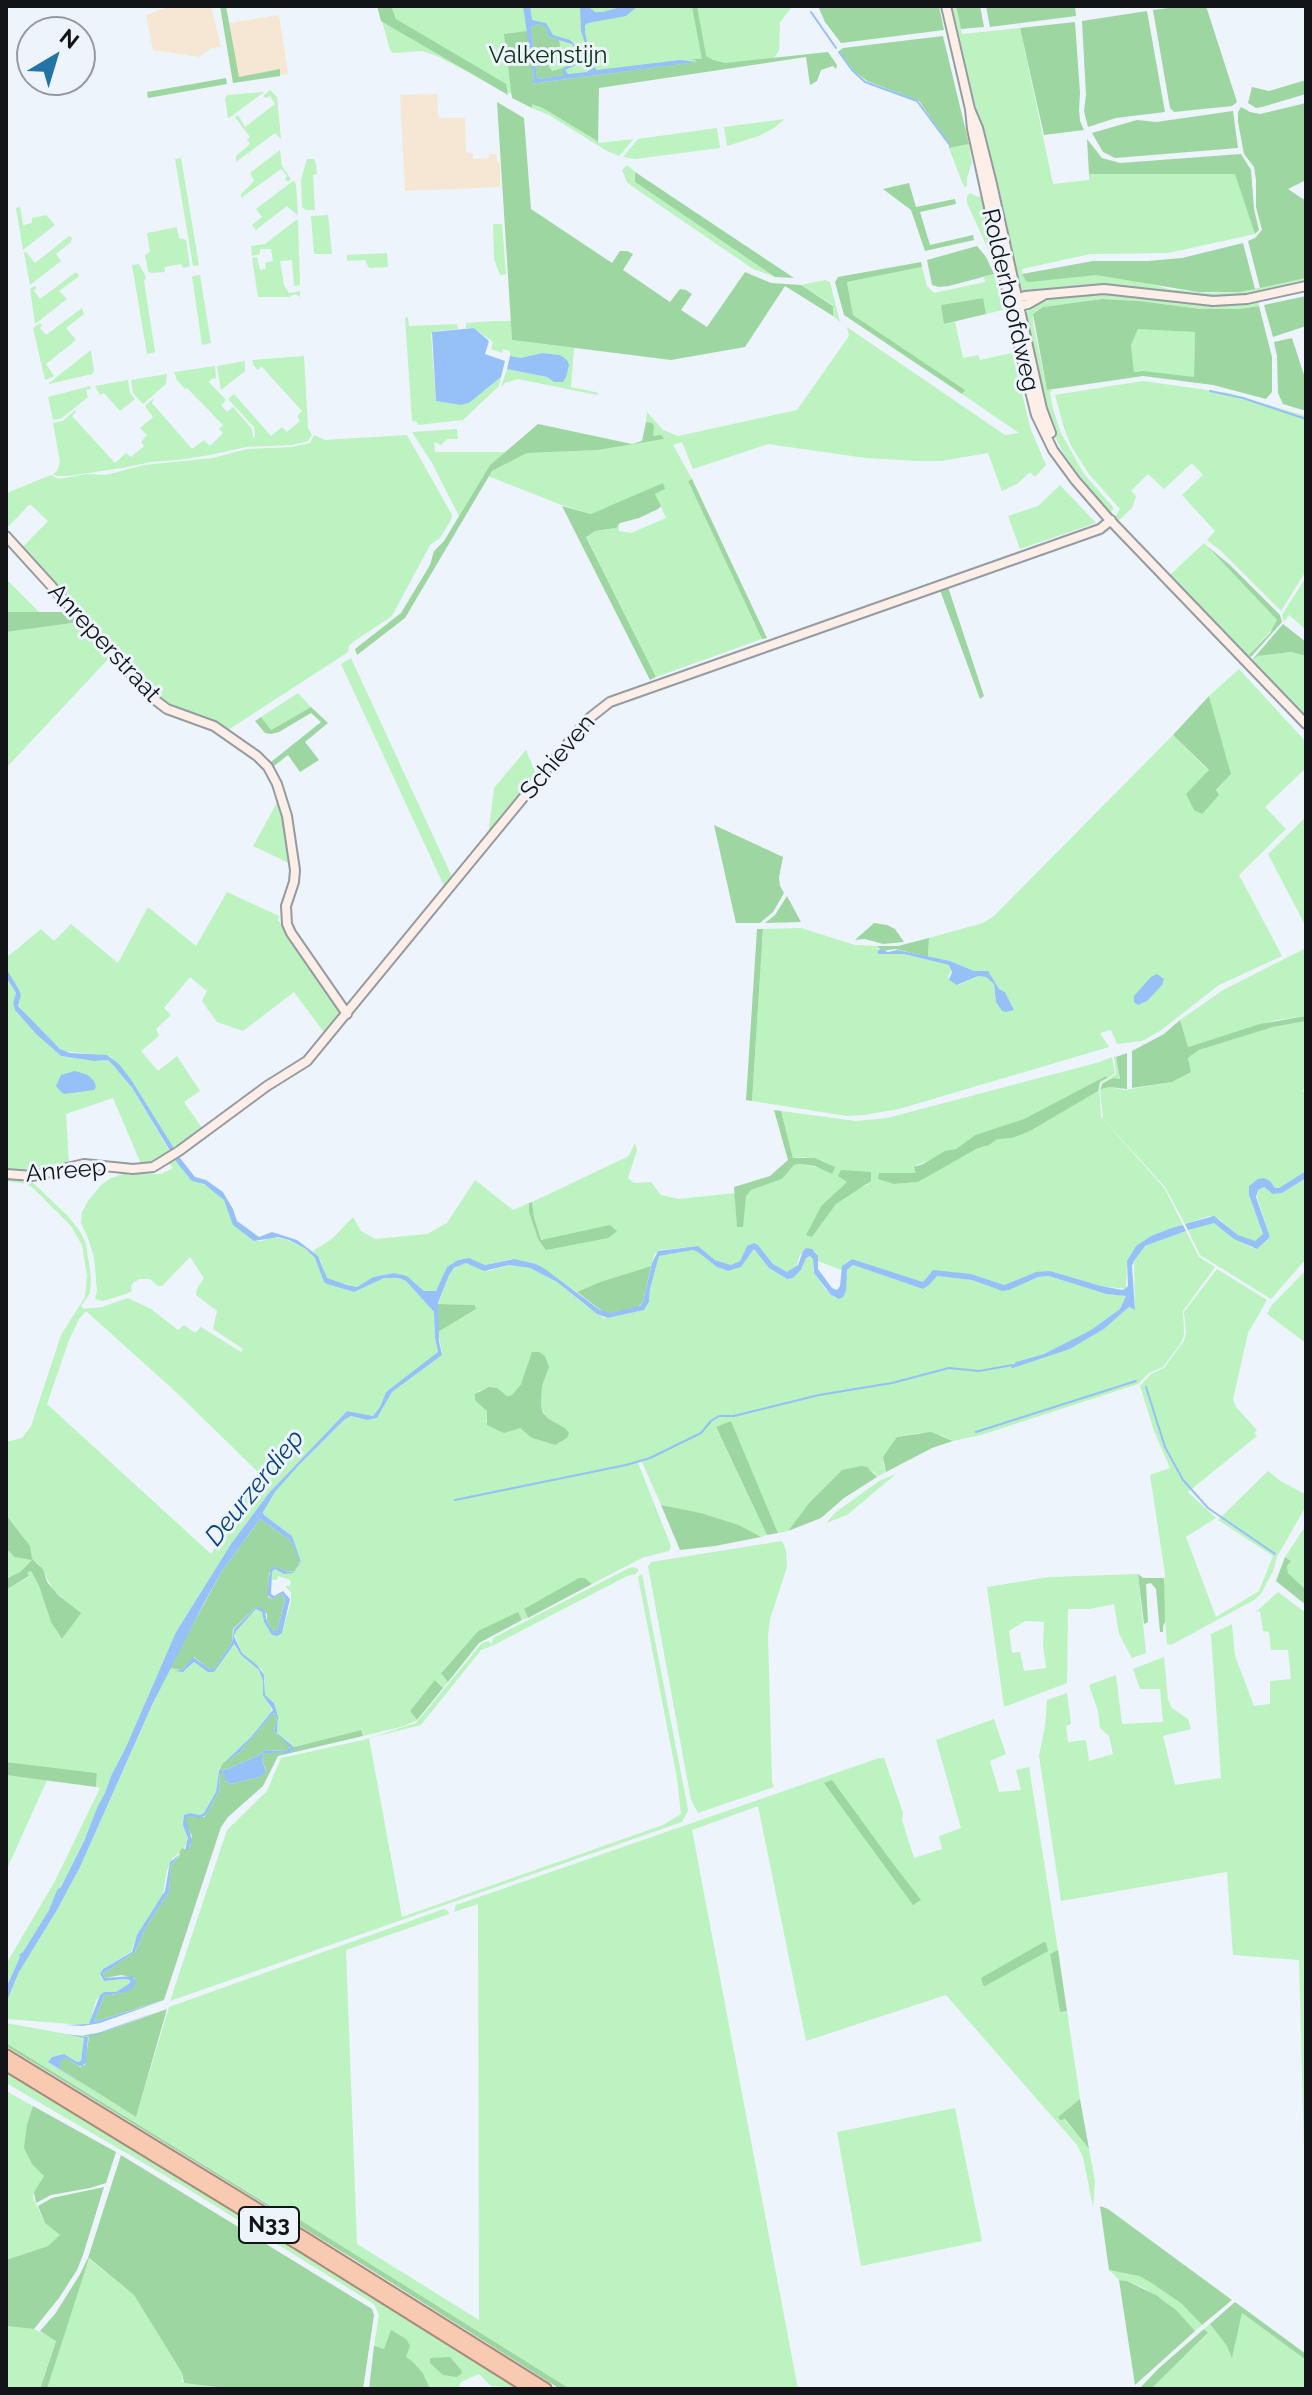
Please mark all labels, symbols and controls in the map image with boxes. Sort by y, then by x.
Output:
north arrow [16,16,96,96]
text: N [55,23,84,54]
park label: Valkenstijn [488,42,608,70]
street label: Rolderhoofdweg [975,206,1045,394]
street label: Anreperstraat [42,578,166,708]
street label: Schieven [514,709,602,805]
street label: Anreep [24,1153,108,1189]
water label: Deurzerdiep [199,1424,311,1552]
road number: N33 [239,2207,299,2243]

